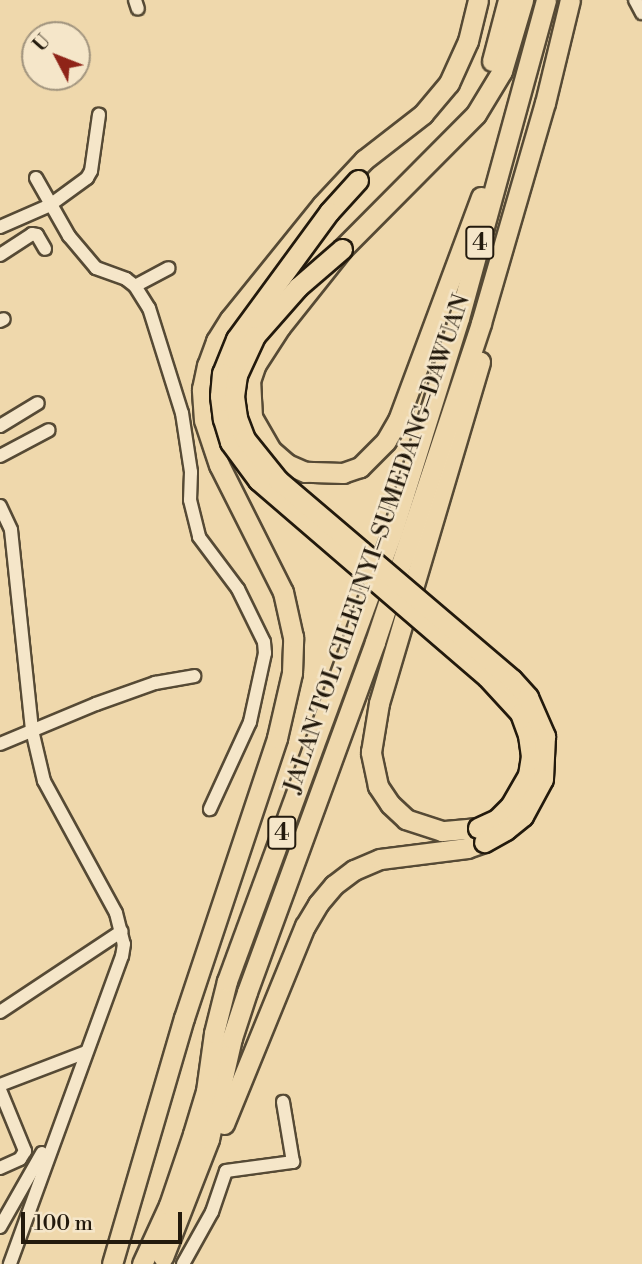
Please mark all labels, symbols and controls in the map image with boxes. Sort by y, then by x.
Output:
north arrow [21,21,91,91]
text: U [28,30,56,57]
road number: 4 [464,224,496,262]
street label: JALAN TOL CILEUNYI–SUMEDANG–DAWUAN [279,291,477,797]
road number: 4 [266,814,298,852]
scale bar [24,1198,186,1242]
text: 100 m [34,1211,93,1237]

